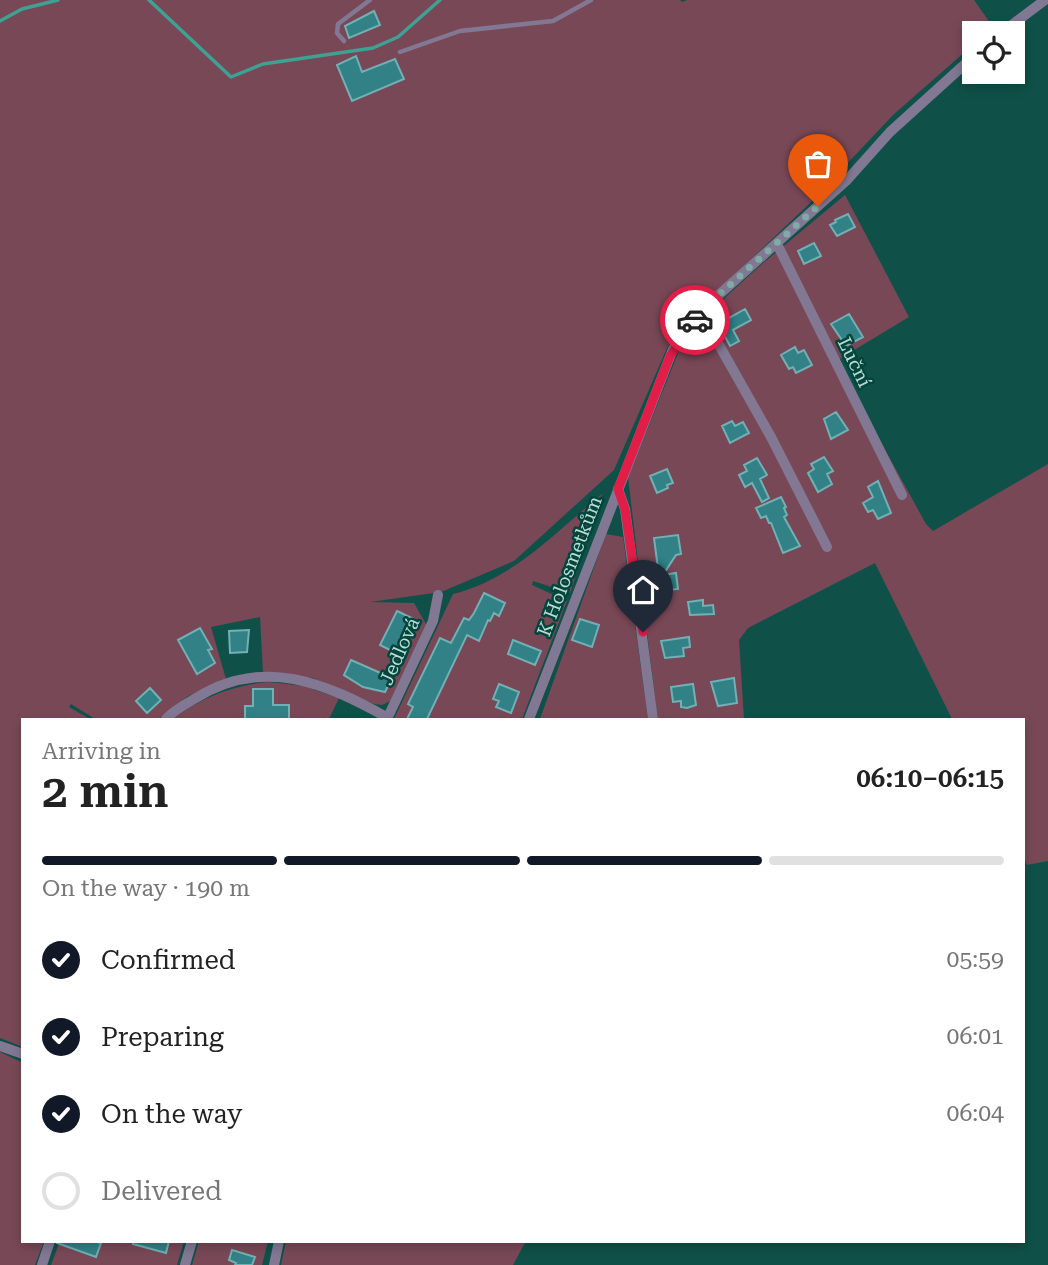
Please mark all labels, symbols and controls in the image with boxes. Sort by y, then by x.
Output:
map controls [962,21,1025,84]
button: locate [962,21,1025,84]
pin [788,134,848,206]
icon: bag [799,145,837,183]
courier [660,285,730,355]
icon: car [676,301,714,339]
street label: Luční [833,334,876,391]
street label: K Holosmetkům [532,493,607,640]
pin [613,560,673,632]
icon: home [624,571,662,609]
street label: Jedlová [374,613,425,688]
text: Arriving in [42,738,161,765]
text: 06:10–06:15 [856,763,1004,793]
text: 2 min [42,764,169,818]
text: On the way · 190 m [42,875,250,902]
icon: check [42,941,80,979]
text: Confirmed [101,945,236,975]
text: 05:59 [947,946,1004,973]
icon: check [42,1018,80,1056]
text: Preparing [101,1022,224,1052]
text: 06:01 [947,1023,1004,1050]
icon: check [42,1095,80,1133]
text: On the way [101,1099,242,1129]
text: 06:04 [947,1100,1004,1127]
text: Delivered [101,1176,222,1206]

